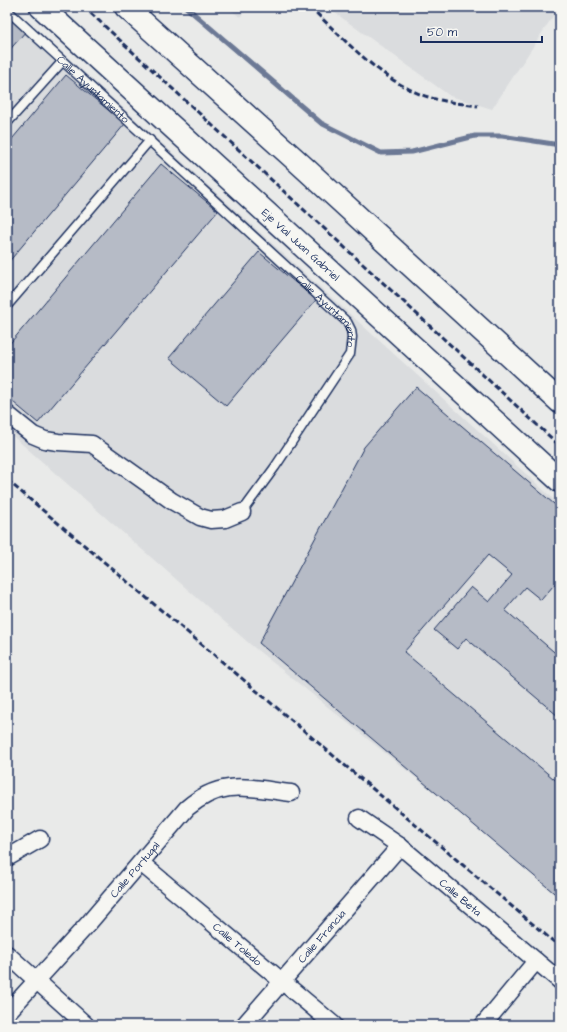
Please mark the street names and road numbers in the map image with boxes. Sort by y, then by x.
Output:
street label: Calle Ayuntamiento [54,52,133,127]
street label: Eje Vial Juan Gabriel [259,205,343,284]
street label: Calle Ayuntamiento [292,271,359,349]
street label: Calle Portugal [106,838,163,901]
street label: Calle Beta [436,875,485,920]
street label: Calle Francia [294,906,349,966]
street label: Calle Toledo [210,919,266,969]

